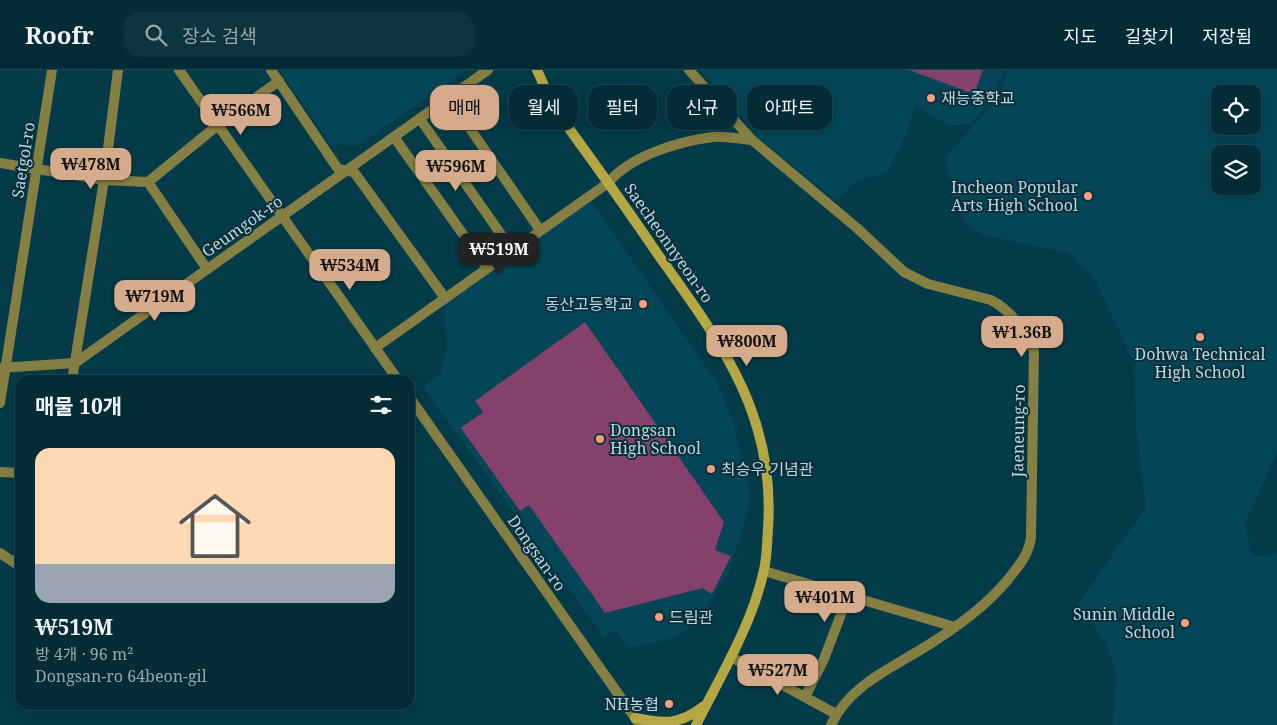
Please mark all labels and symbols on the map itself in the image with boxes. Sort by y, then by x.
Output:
place label: 재능중학교 [941,87,1015,109]
marker: 재능중학교 [925,92,937,104]
pin: ₩566M [206,93,276,136]
street label: Saetgol-ro [6,121,40,199]
pin: ₩478M [56,148,126,190]
pin: ₩596M [421,150,491,192]
place label: Incheon Popular Arts High School [951,176,1078,216]
street label: Saecheonnyeon-ro [619,179,719,307]
street label: Geumgok-ro [197,190,287,262]
marker: Incheon Popular Arts High School [1082,190,1094,202]
pin: ₩519M [464,232,534,275]
pin: ₩534M [315,248,385,291]
pin: ₩719M [120,280,190,322]
place label: 동산고등학교 [545,293,633,315]
marker: 동산고등학교 [637,298,649,310]
pin: ₩1.36B [981,316,1063,358]
pin: ₩800M [712,324,782,367]
marker: Dohwa Technical High School [1194,331,1206,343]
place label: Dohwa Technical High School [1135,343,1265,383]
street label: Jaeneung-ro [1006,384,1030,479]
place label: Dongsan High School [610,419,701,459]
marker: Dongsan High School [594,433,606,445]
place label: 최승우 기념관 [721,458,814,480]
marker: 최승우 기념관 [705,463,717,475]
street label: Dongsan-ro [503,511,571,595]
pin: ₩401M [790,580,860,623]
place label: Sunin Middle School [1073,603,1175,643]
place label: 드림관 [669,606,713,628]
marker: 드림관 [653,611,665,623]
marker: Sunin Middle School [1179,617,1191,629]
pin: ₩527M [743,654,813,696]
place label: NH농협 [605,693,659,715]
marker: NH농협 [663,698,675,710]

